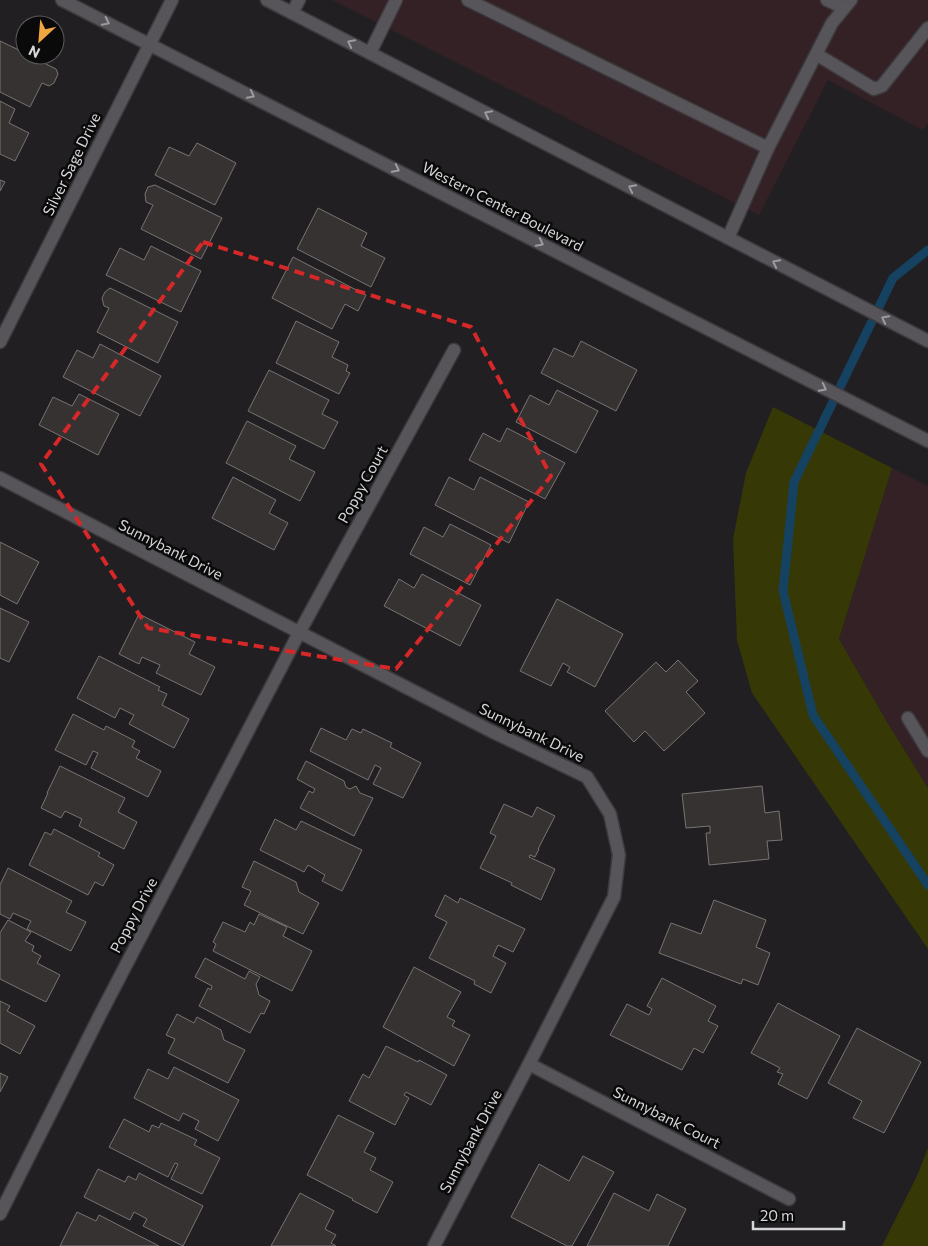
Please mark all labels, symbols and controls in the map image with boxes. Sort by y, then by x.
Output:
north arrow [15,15,65,65]
one-way arrow [101,16,110,26]
one-way arrow [347,39,356,49]
text: N [26,42,43,62]
one-way arrow [246,89,255,99]
street label: Silver Sage Drive [38,110,104,218]
one-way arrow [484,110,493,120]
street label: Western Center Boulevard [419,158,587,254]
one-way arrow [390,163,399,173]
one-way arrow [628,184,637,194]
one-way arrow [535,237,544,247]
one-way arrow [773,259,782,269]
one-way arrow [881,315,890,325]
one-way arrow [818,382,827,392]
street label: Poppy Court [333,442,391,526]
street label: Sunnybank Drive [116,515,226,583]
street label: Sunnybank Drive [477,699,587,765]
street label: Poppy Drive [106,874,160,956]
street label: Sunnybank Court [610,1082,724,1152]
street label: Sunnybank Drive [435,1086,505,1196]
scale bar [753,1198,844,1230]
text: 20 m [760,1206,794,1224]

